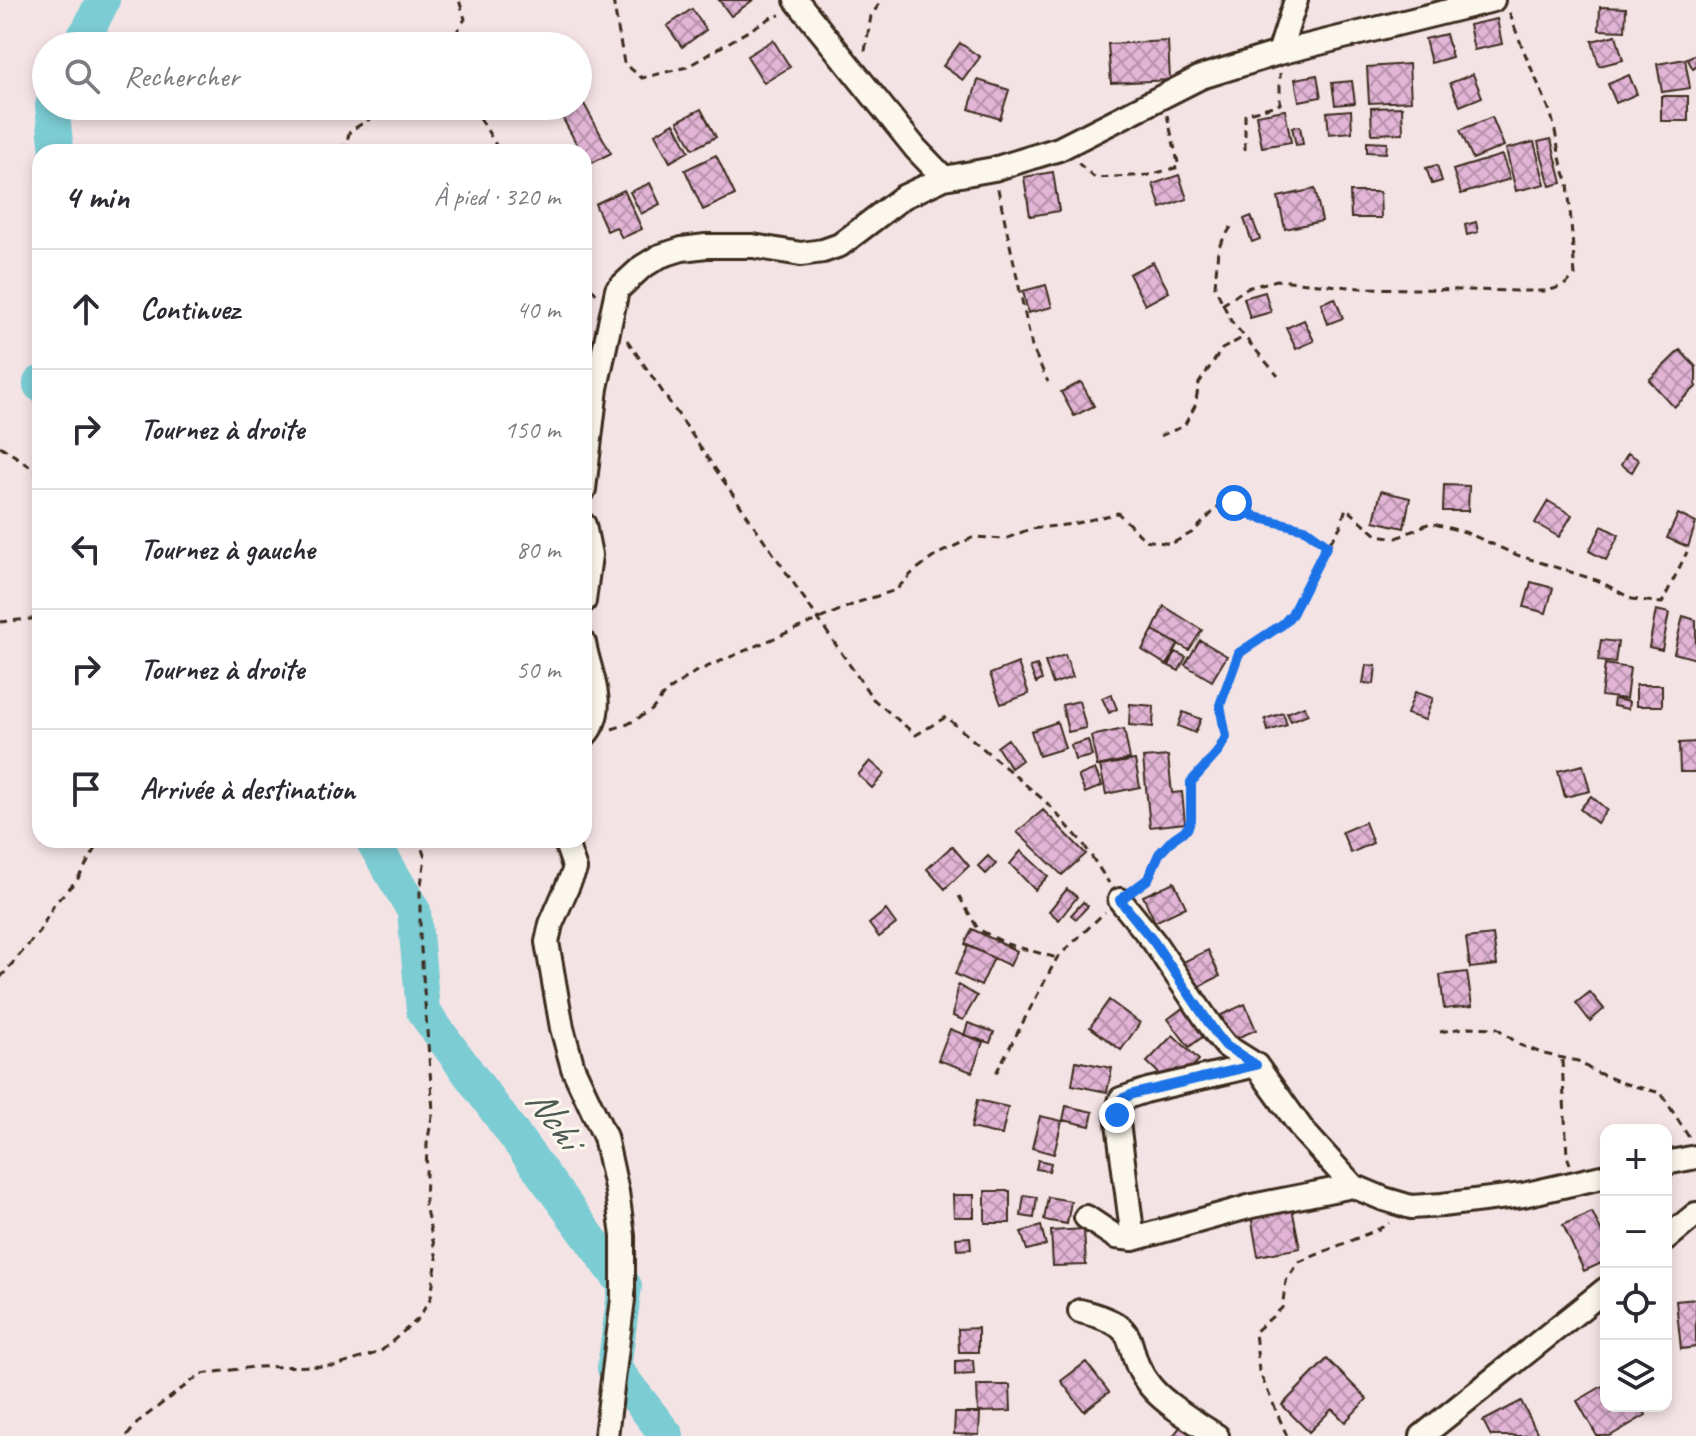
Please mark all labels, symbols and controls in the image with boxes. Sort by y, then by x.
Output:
search box [32,32,592,120]
icon: search [60,54,104,98]
text: Rechercher [124,57,239,95]
text: 4 min [64,175,129,218]
text: À pied · 320 m [434,180,560,213]
icon: ahead [64,287,108,331]
text: Continuez [140,290,239,328]
text: 40 m [516,293,560,326]
icon: right [64,407,108,451]
text: Tournez à droite [140,410,304,448]
text: 150 m [504,413,560,446]
route start [1216,485,1252,521]
icon: left [64,527,108,571]
text: Tournez à gauche [140,530,315,568]
text: 80 m [516,533,560,566]
icon: right [64,647,108,691]
text: Tournez à droite [140,650,304,688]
text: 50 m [516,653,560,686]
icon: arrive [64,767,108,811]
text: Arrivée à destination [140,770,355,808]
water label: Nchi [515,1077,599,1166]
route end [1099,1097,1135,1133]
map controls [1600,1124,1672,1412]
button: + [1600,1124,1672,1196]
button: − [1600,1196,1672,1268]
button: locate [1600,1268,1672,1340]
button: layers [1600,1340,1672,1412]

